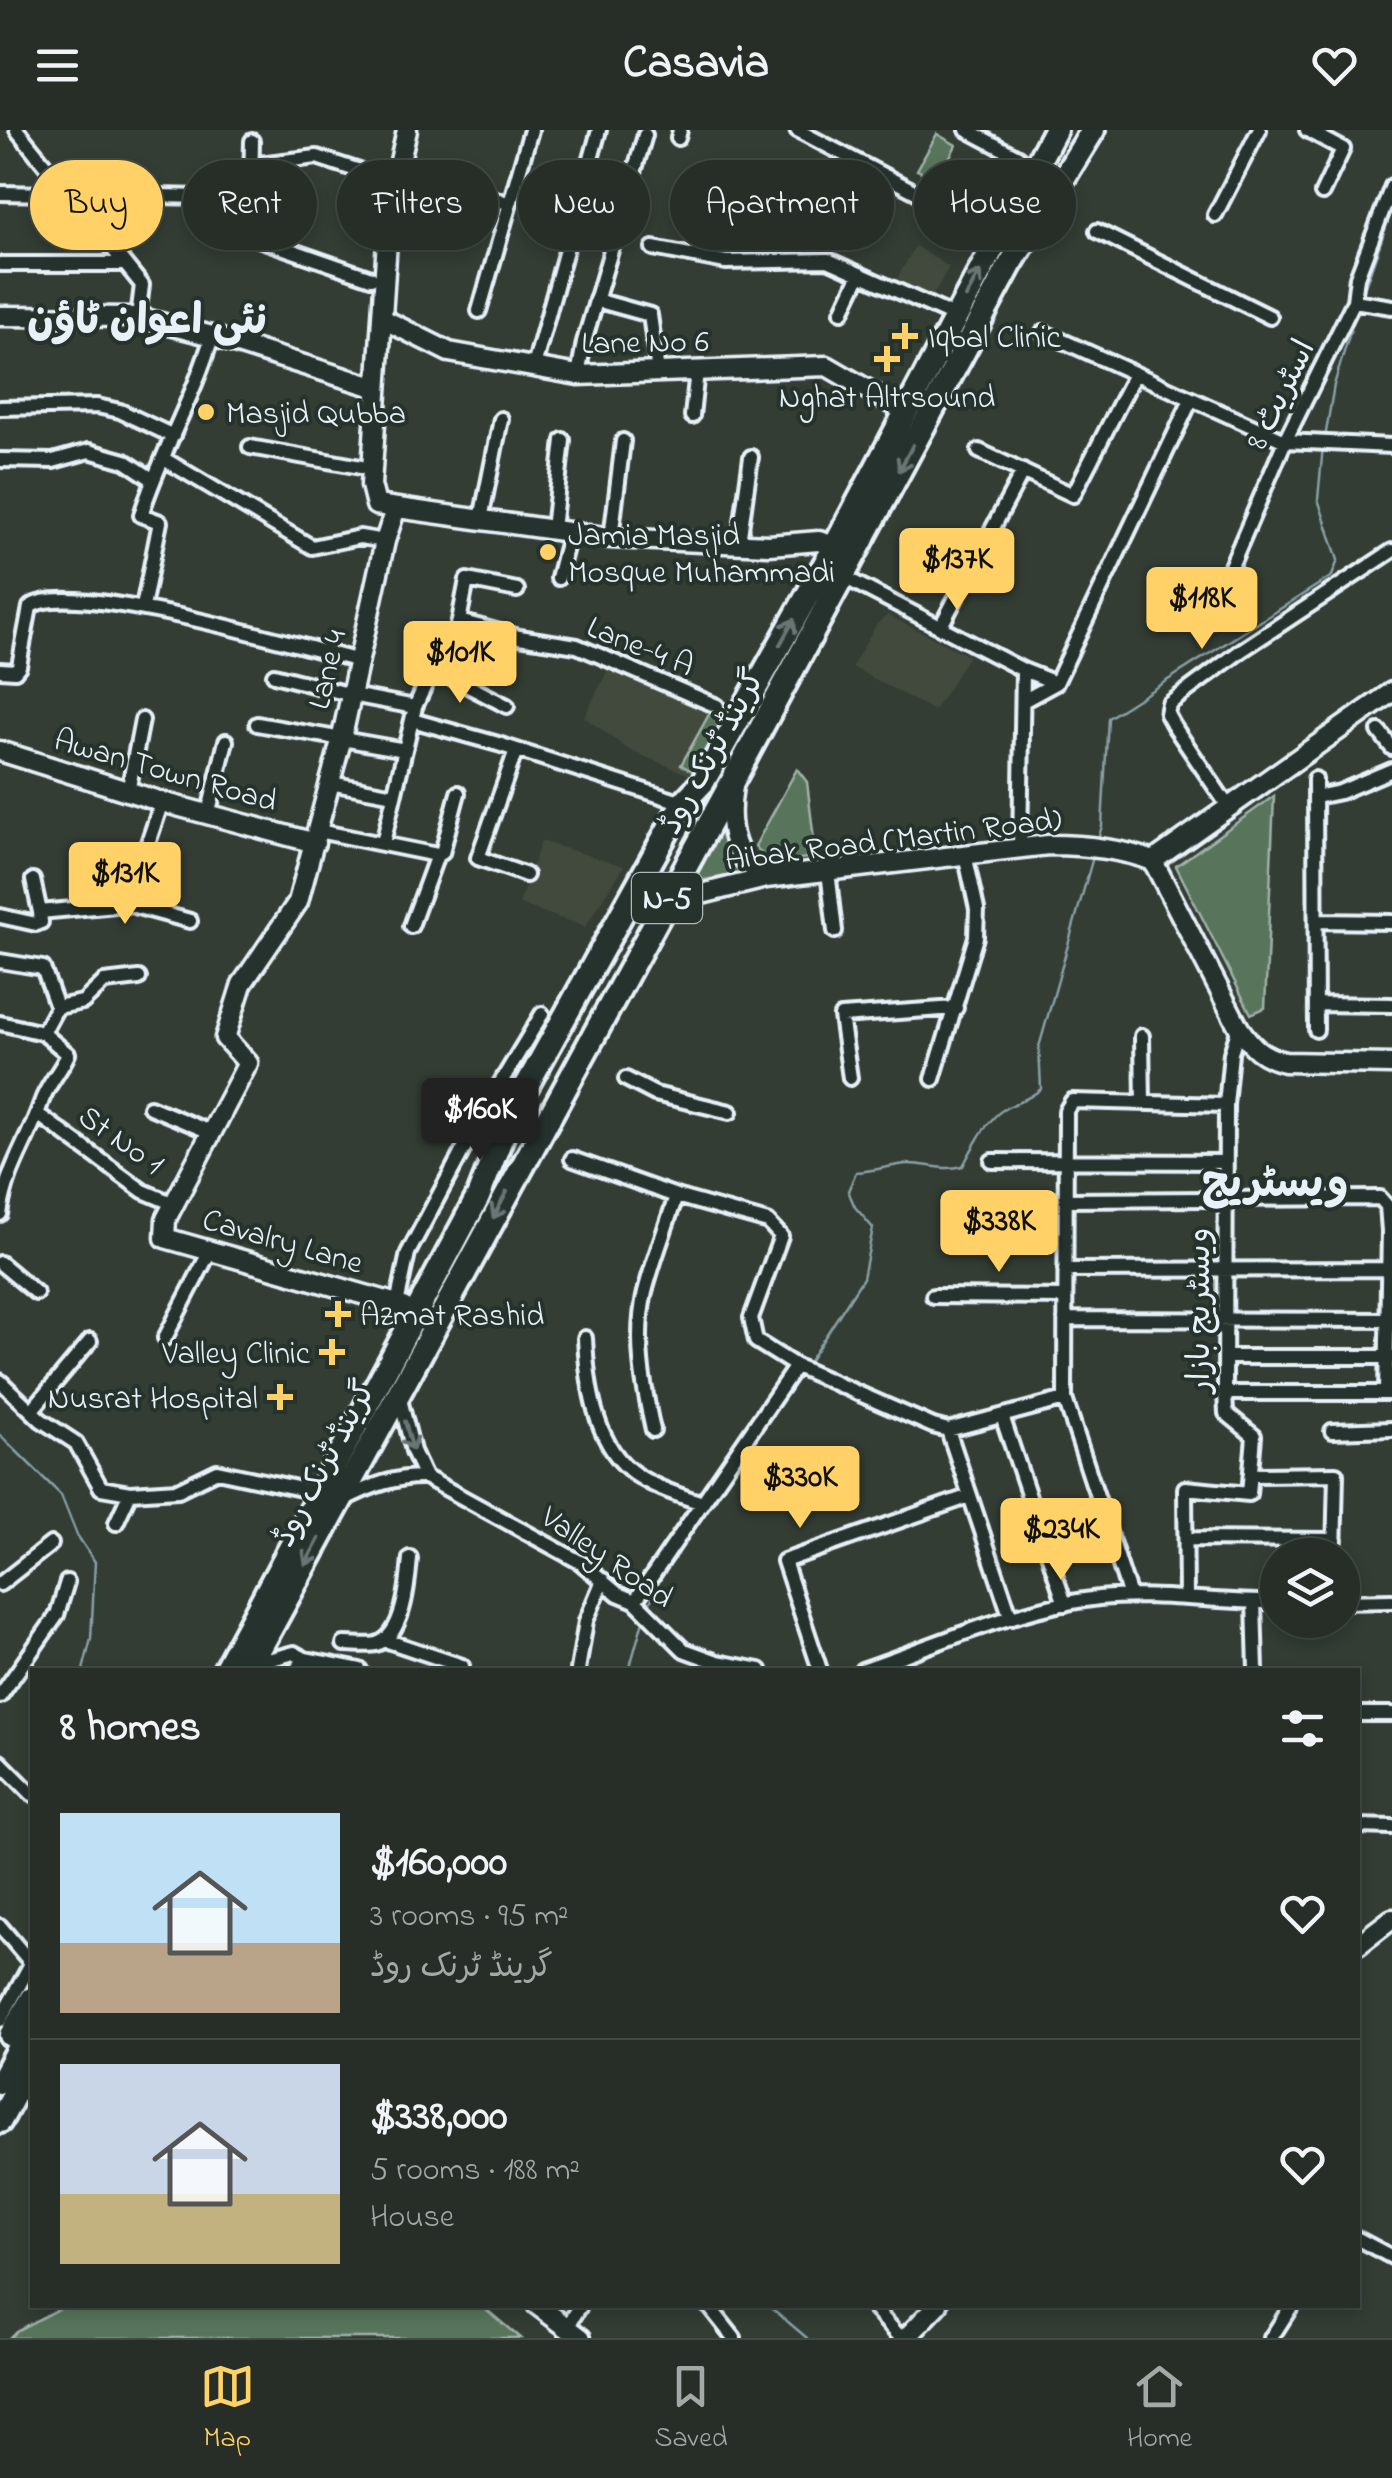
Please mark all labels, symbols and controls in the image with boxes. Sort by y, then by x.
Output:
text: Casavia [623,32,769,98]
icon: menu [30,38,85,93]
icon: heart [1307,38,1362,93]
chip: Buy [30,160,163,250]
chip: Rent [183,160,317,250]
chip: Filters [337,160,498,250]
chip: New [518,160,650,250]
chip: Apartment [670,160,894,250]
chip: House [914,160,1076,250]
one-way arrow [964,269,984,299]
district label: نئی اعوان ٹاؤن [27,292,267,353]
place label: Iqbal Clinic [928,316,1062,363]
street label: Lane No 6 [581,320,709,369]
marker: Iqbal Clinic [892,323,918,349]
street label: اسٹریٹ 8 [1235,332,1329,459]
marker: Nghat Altrsound [874,346,900,372]
place label: Nghat Altrsound [779,376,995,423]
place label: Masjid Qubba [226,392,406,439]
marker: Masjid Qubba [195,401,217,423]
one-way arrow [896,442,915,472]
place label: Jamia Masjid Mosque Muhammadi [568,514,835,598]
pin: $137K [887,528,1027,613]
text: $137K [921,537,993,584]
marker: Jamia Masjid Mosque Muhammadi [537,541,559,563]
pin: $118K [1132,567,1272,652]
text: $118K [1168,576,1236,623]
street label: Lane-4 A [579,605,700,691]
one-way arrow [777,617,797,647]
pin: $101K [390,621,530,706]
street label: Lane 4 [297,625,361,714]
text: $101K [425,630,495,677]
street label: گرینڈ ٹرنک روڈ [649,661,779,844]
street label: Awan Town Road [48,718,282,827]
street label: Aibak Road (Martin Road) [723,798,1064,885]
pin: $131K [55,842,195,927]
text: $131K [91,851,159,898]
road number: N-5 [632,873,702,923]
pin: $160K [410,1078,550,1163]
text: $160K [444,1087,516,1134]
street label: St No 1 [67,1095,173,1189]
district label: ویسٹریج [1202,1155,1348,1216]
one-way arrow [490,1189,509,1219]
pin: $338K [929,1190,1069,1275]
street label: Cavalry Lane [196,1198,368,1289]
text: $338K [962,1199,1036,1246]
street label: ویسٹریج بازار [1178,1228,1225,1395]
place label: Azmat Rashid [360,1294,544,1341]
marker: Azmat Rashid [325,1301,351,1327]
place label: Valley Clinic [161,1332,311,1379]
marker: Valley Clinic [319,1339,345,1365]
street label: گرینڈ ٹرنک روڈ [262,1373,390,1556]
place label: Nusrat Hospital [48,1377,258,1424]
marker: Nusrat Hospital [267,1384,293,1410]
one-way arrow [401,1419,419,1451]
pin: $330K [730,1446,870,1531]
text: $330K [762,1455,838,1502]
street label: Valley Road [529,1495,682,1622]
pin: $234K [991,1498,1131,1583]
text: $234K [1022,1507,1100,1554]
one-way arrow [302,1537,321,1566]
map controls [1260,1538,1360,1638]
button: layers [1260,1538,1360,1638]
text: 8 homes [60,1698,201,1759]
icon: filters [1275,1701,1330,1756]
text: $160,000 [370,1833,507,1894]
icon: home [140,1853,260,1973]
icon: heart [1275,1886,1330,1941]
text: 3 rooms · 95 m² [370,1894,569,1941]
text: گرینڈ ٹرنک روڈ [370,1945,553,1992]
text: $338,000 [370,2087,508,2148]
icon: home [140,2104,260,2224]
icon: heart [1275,2137,1330,2192]
text: 5 rooms · 188 m² [370,2148,580,2195]
text: House [370,2195,454,2242]
tab: Map [200,2359,255,2460]
tab: Saved [654,2359,727,2460]
tab: Home [1127,2359,1192,2460]

